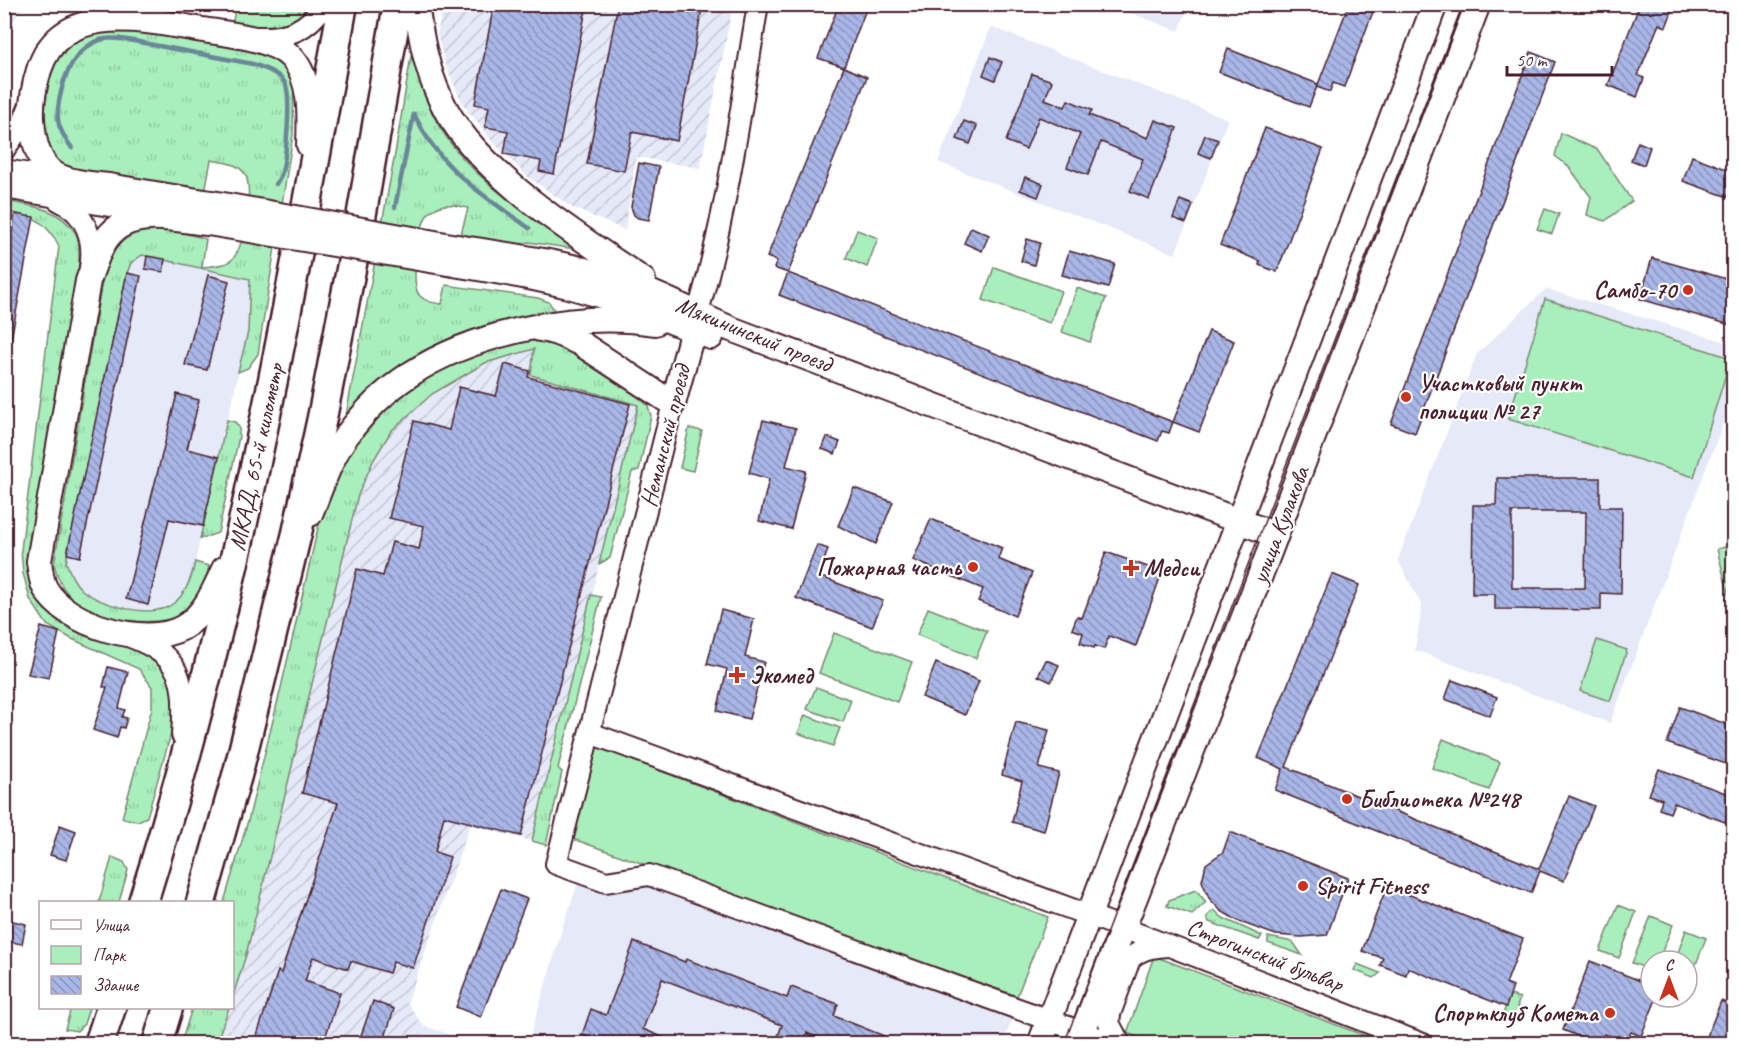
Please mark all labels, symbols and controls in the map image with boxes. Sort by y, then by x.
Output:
scale bar [1507,39,1612,77]
text: 50 m [1516,49,1549,71]
place label: Самбо-70 [1594,275,1678,305]
marker: Самбо-70 [1681,283,1695,297]
street label: Мякининский проезд [672,289,839,380]
street label: МКАД, 65-й километр [222,359,291,553]
street label: Неманский проезд [633,359,698,510]
place label: Участковый пункт полиции № 27 [1418,368,1583,426]
marker: Участковый пункт полиции № 27 [1399,390,1413,404]
street label: улица Кулакова [1243,461,1317,590]
place label: Пожарная часть [817,552,963,582]
place label: Медси [1144,553,1201,583]
marker: Медси [1122,559,1140,577]
marker: Пожарная часть [966,560,980,574]
place label: Экомед [750,660,815,690]
marker: Экомед [728,666,746,684]
place label: Библиотека №248 [1359,784,1523,814]
marker: Библиотека №248 [1340,792,1354,806]
place label: Spirit Fitness [1315,871,1430,901]
marker: Spirit Fitness [1296,879,1310,893]
legend [39,901,234,1009]
street label: Строгинский бульвар [1183,911,1349,999]
text: Улица [93,914,130,936]
text: Парк [93,944,127,966]
north arrow [1639,949,1699,1009]
text: С [1665,955,1675,975]
text: Здание [93,974,139,996]
place label: Спортклуб Комета [1433,998,1599,1028]
marker: Спортклуб Комета [1603,1006,1617,1020]

